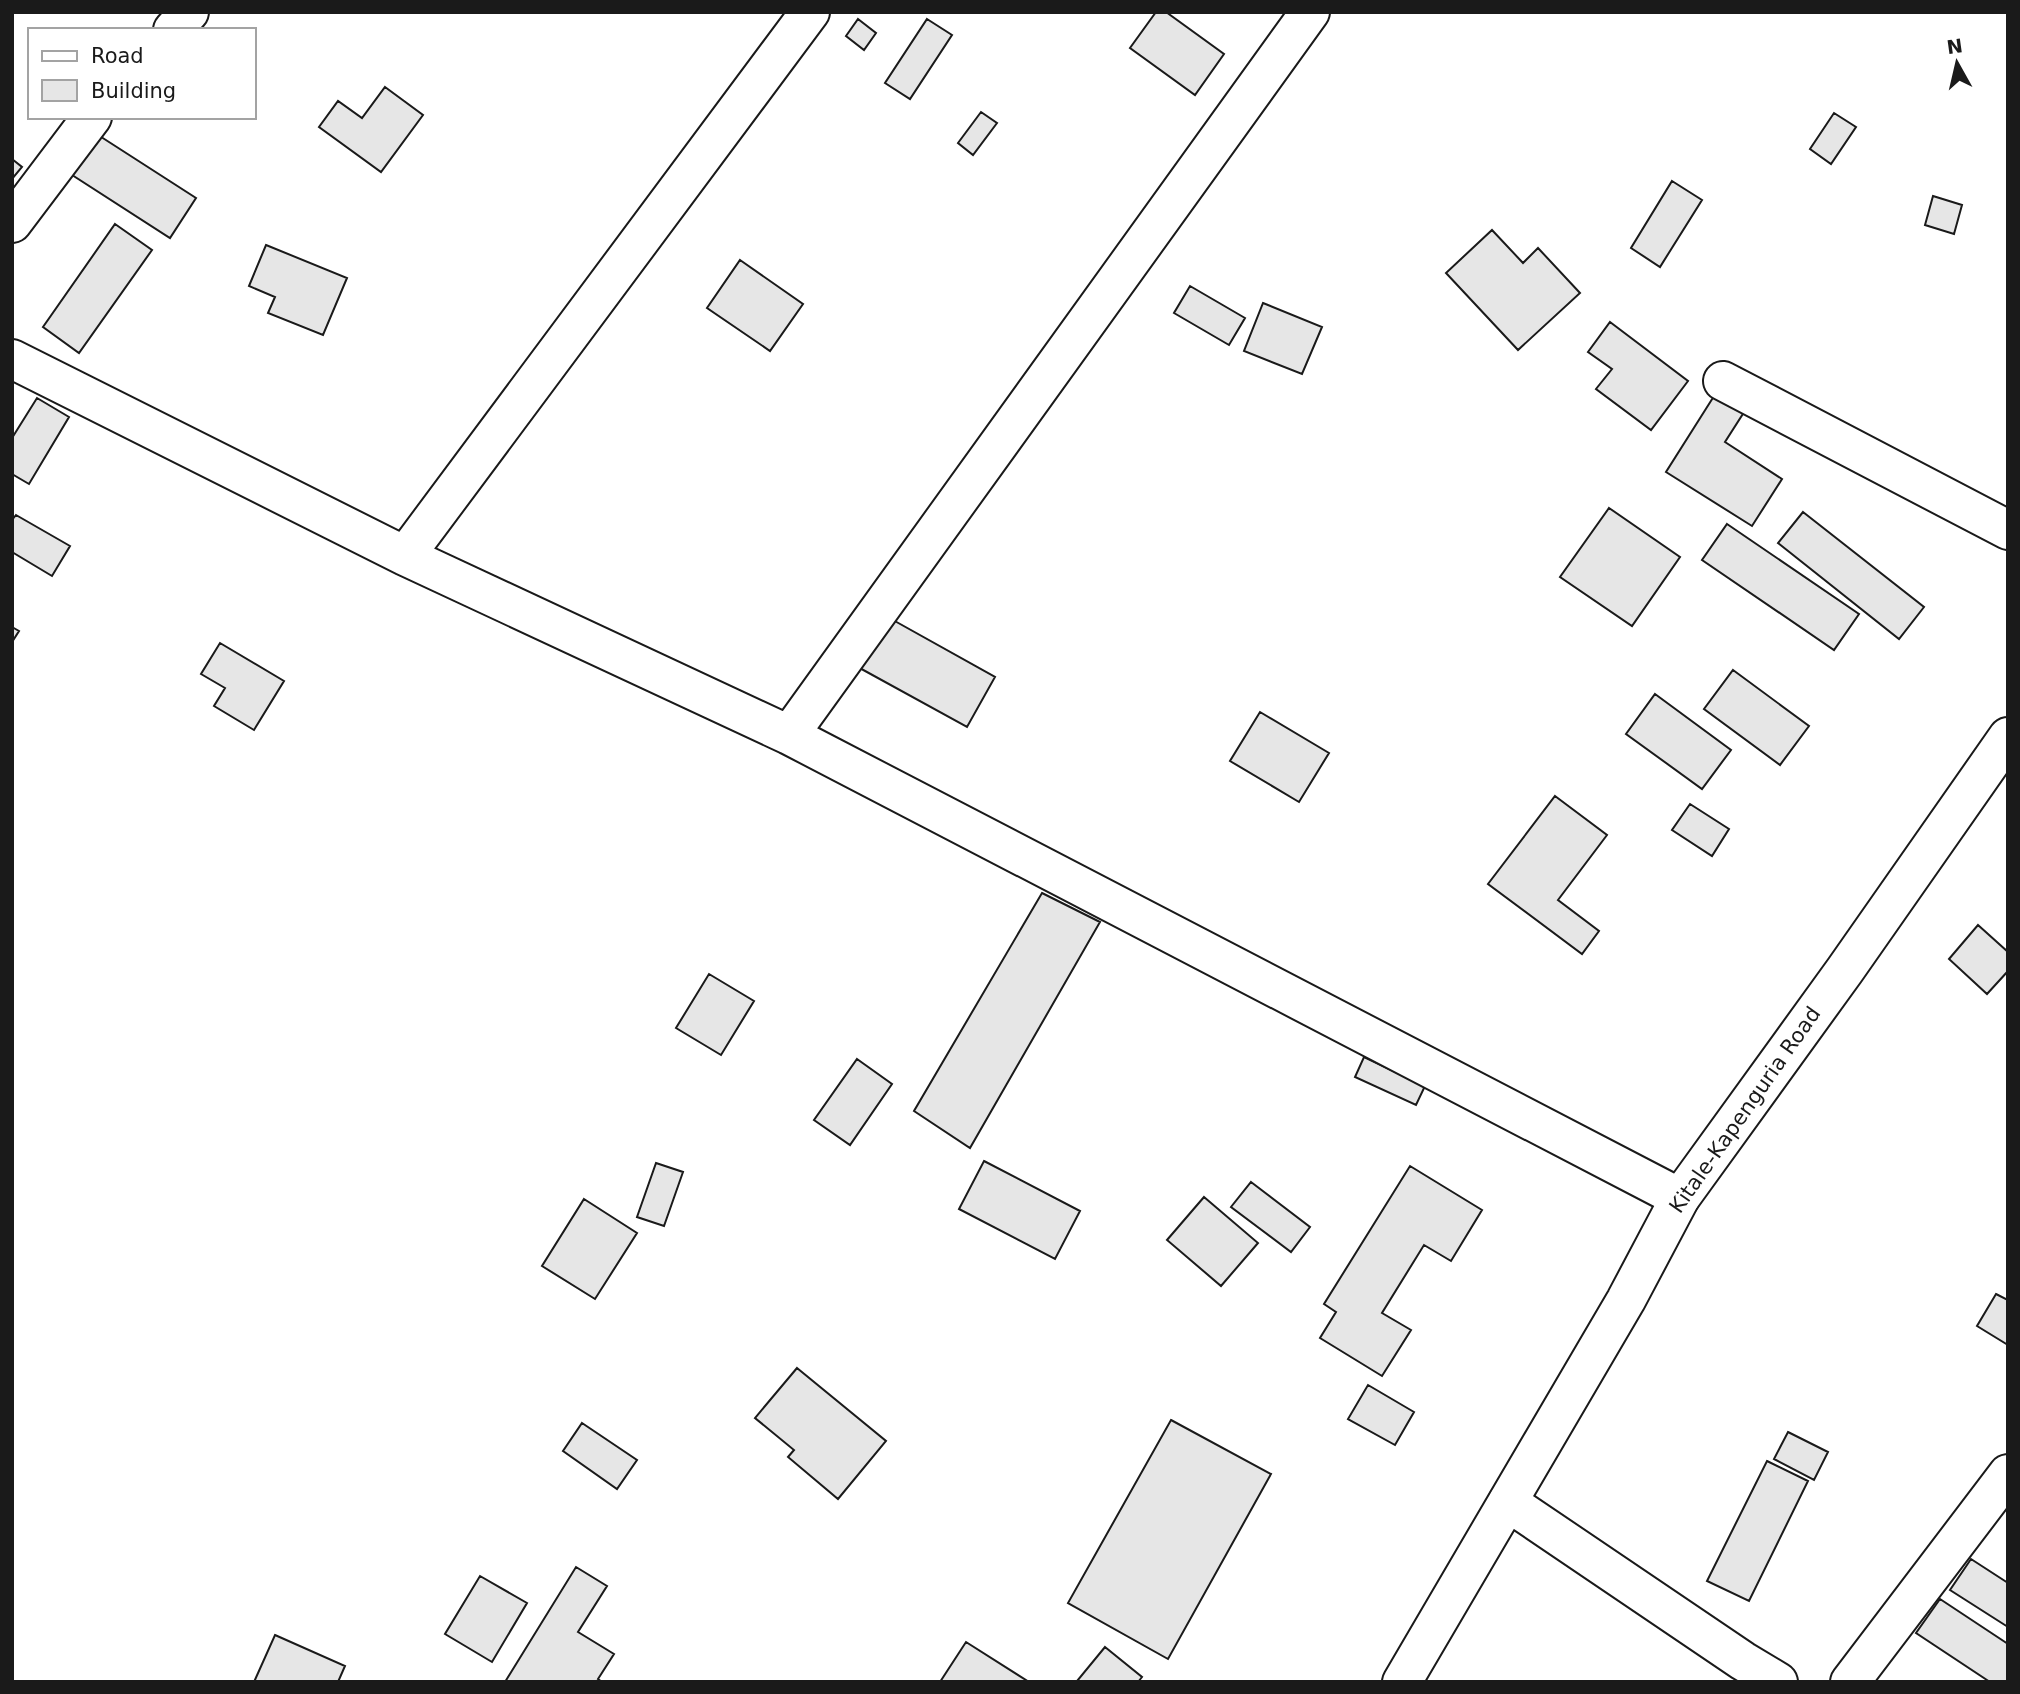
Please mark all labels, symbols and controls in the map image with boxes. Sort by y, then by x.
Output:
legend [28,28,256,119]
north arrow [1922,28,1992,98]
text: N [1945,34,1964,58]
text: Road [91,44,144,68]
text: Building [91,79,176,103]
street label: Kitale-Kapenguria Road [1665,1002,1825,1218]

